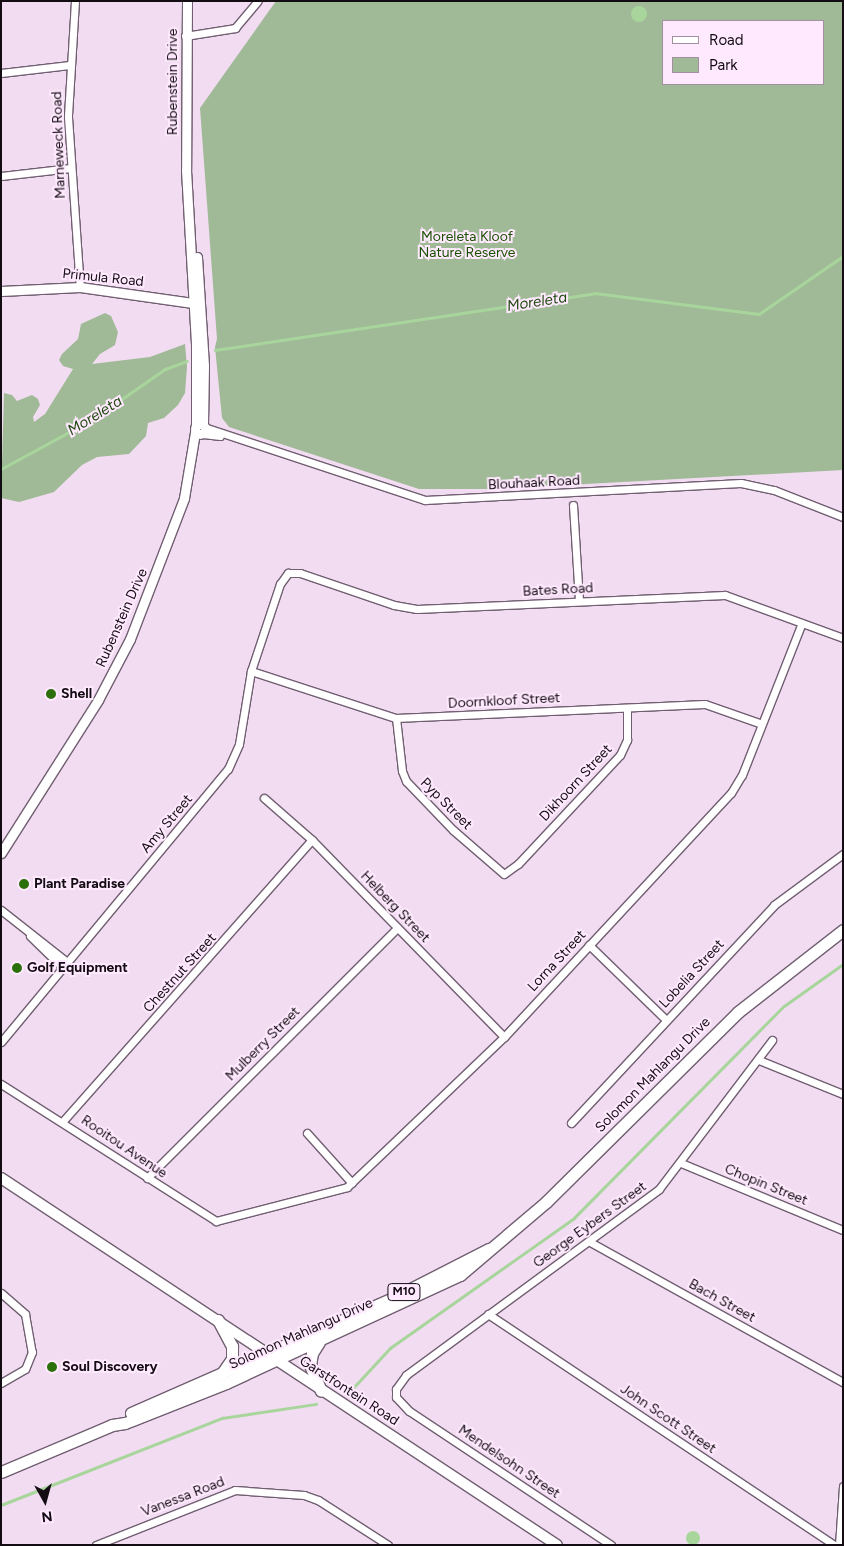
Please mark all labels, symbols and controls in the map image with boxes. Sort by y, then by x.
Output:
legend [662,20,824,85]
street label: Rubenstein Drive [165,29,181,135]
text: Road [709,31,744,49]
text: Park [709,56,738,74]
street label: Marneweck Road [49,91,69,199]
park label: Moreleta Kloof Nature Reserve [419,229,515,262]
street label: Primula Road [62,265,144,291]
water label: Moreleta [506,288,568,316]
water label: Moreleta [64,392,126,440]
street label: Blouhaak Road [488,472,580,494]
street label: Rubenstein Drive [93,566,151,670]
street label: Bates Road [522,580,594,600]
place label: Shell [61,686,92,702]
marker: Shell [45,688,57,700]
street label: Doornkloof Street [447,690,561,712]
street label: Dikhoorn Street [536,741,616,825]
street label: Pyp Street [417,775,475,833]
street label: Amy Street [138,791,196,857]
street label: Helberg Street [357,868,433,946]
place label: Plant Paradise [34,876,125,892]
marker: Plant Paradise [18,878,30,890]
street label: Lorna Street [524,927,590,995]
street label: Chestnut Street [140,930,220,1016]
street label: Lobelia Street [656,936,728,1012]
place label: Golf Equipment [27,960,128,976]
marker: Golf Equipment [11,962,23,974]
street label: Mulberry Street [222,1003,304,1085]
street label: Solomon Mahlangu Drive [592,1014,714,1136]
street label: Rooitou Avenue [78,1112,170,1182]
street label: Chopin Street [722,1161,810,1209]
street label: George Eybers Street [530,1178,650,1272]
street label: Bach Street [686,1276,758,1326]
road number: M10 [386,1282,422,1301]
street label: Solomon Mahlangu Drive [226,1295,376,1373]
street label: Garstfontein Road [296,1353,402,1429]
place label: Soul Discovery [62,1359,158,1375]
marker: Soul Discovery [46,1361,58,1373]
street label: John Scott Street [617,1381,719,1457]
street label: Mendelsohn Street [455,1422,563,1502]
street label: Vanessa Road [139,1473,227,1521]
north arrow [20,1476,70,1526]
text: N [40,1507,53,1525]

